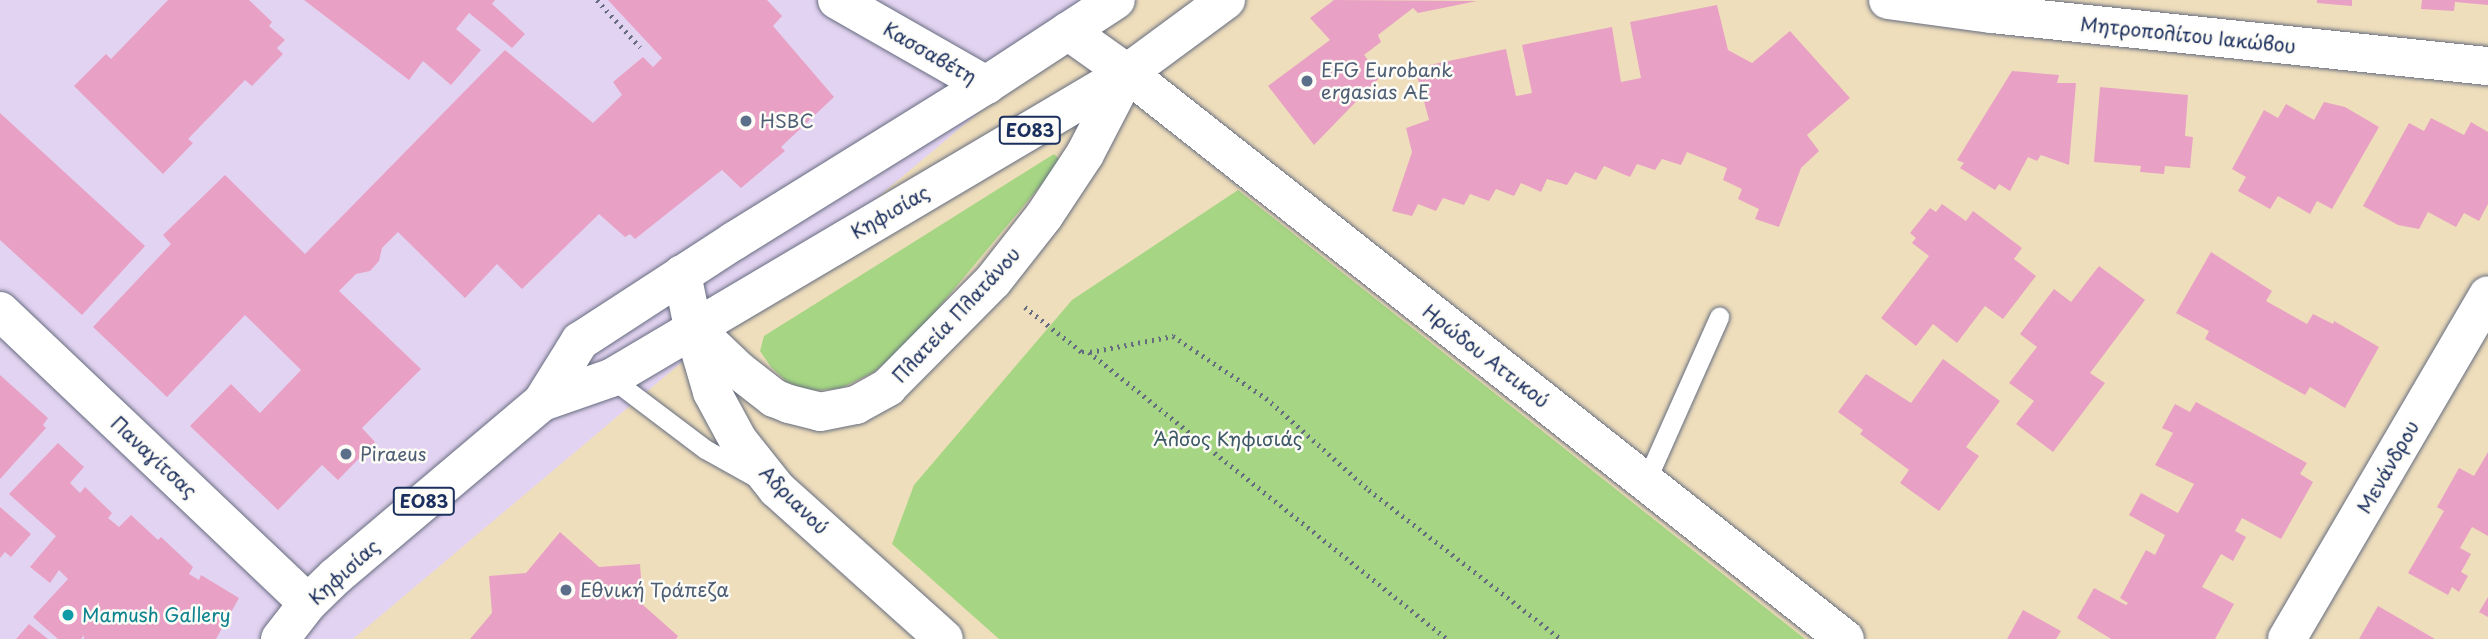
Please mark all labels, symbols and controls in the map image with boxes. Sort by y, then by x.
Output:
street label: Μητροπολίτου Ιακώβου [2079,12,2297,58]
street label: Κασσαβέτη [879,17,981,89]
place label: EFG Eurobank ergasias AE [1321,59,1454,103]
marker: EFG Eurobank ergasias AE [1299,73,1315,89]
place label: HSBC [760,110,814,132]
marker: HSBC [738,113,754,129]
road number: ΕΟ83 [998,116,1062,145]
street label: Κηφισίας [847,180,933,244]
street label: Πλατεία Πλατάνου [887,243,1025,387]
street label: Ηρώδου Αττικού [1418,299,1554,413]
street label: Παναγίτσας [106,412,202,502]
street label: Μενάνδρου [2352,417,2424,517]
park label: Άλσος Κηφισιάς [1153,428,1303,450]
place label: Piraeus [360,443,426,465]
marker: Piraeus [338,446,354,462]
street label: Αδριανού [755,461,833,539]
road number: ΕΟ83 [392,486,456,516]
street label: Κηφισίας [304,535,384,609]
place label: Εθνική Τράπεζα [580,579,730,601]
marker: Εθνική Τράπεζα [558,582,574,598]
place label: Mamush Gallery [82,604,233,626]
marker: Mamush Gallery [60,607,76,623]

